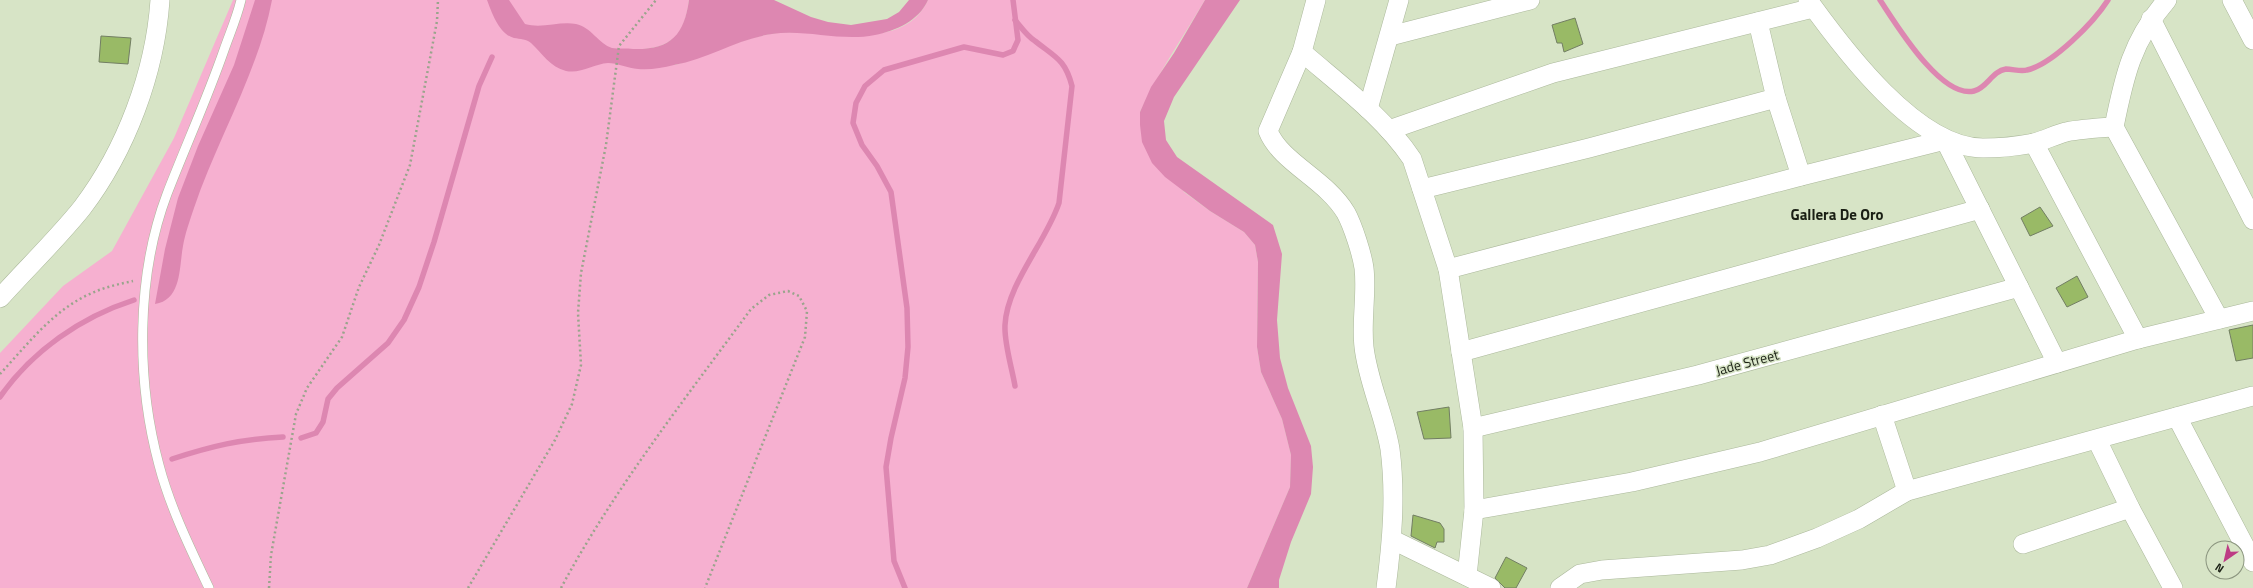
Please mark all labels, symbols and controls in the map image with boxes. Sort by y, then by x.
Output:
district label: Gallera De Oro [1791,203,1884,226]
street label: Jade Street [1713,343,1781,381]
north arrow [2205,540,2245,580]
text: N [2212,560,2227,577]

